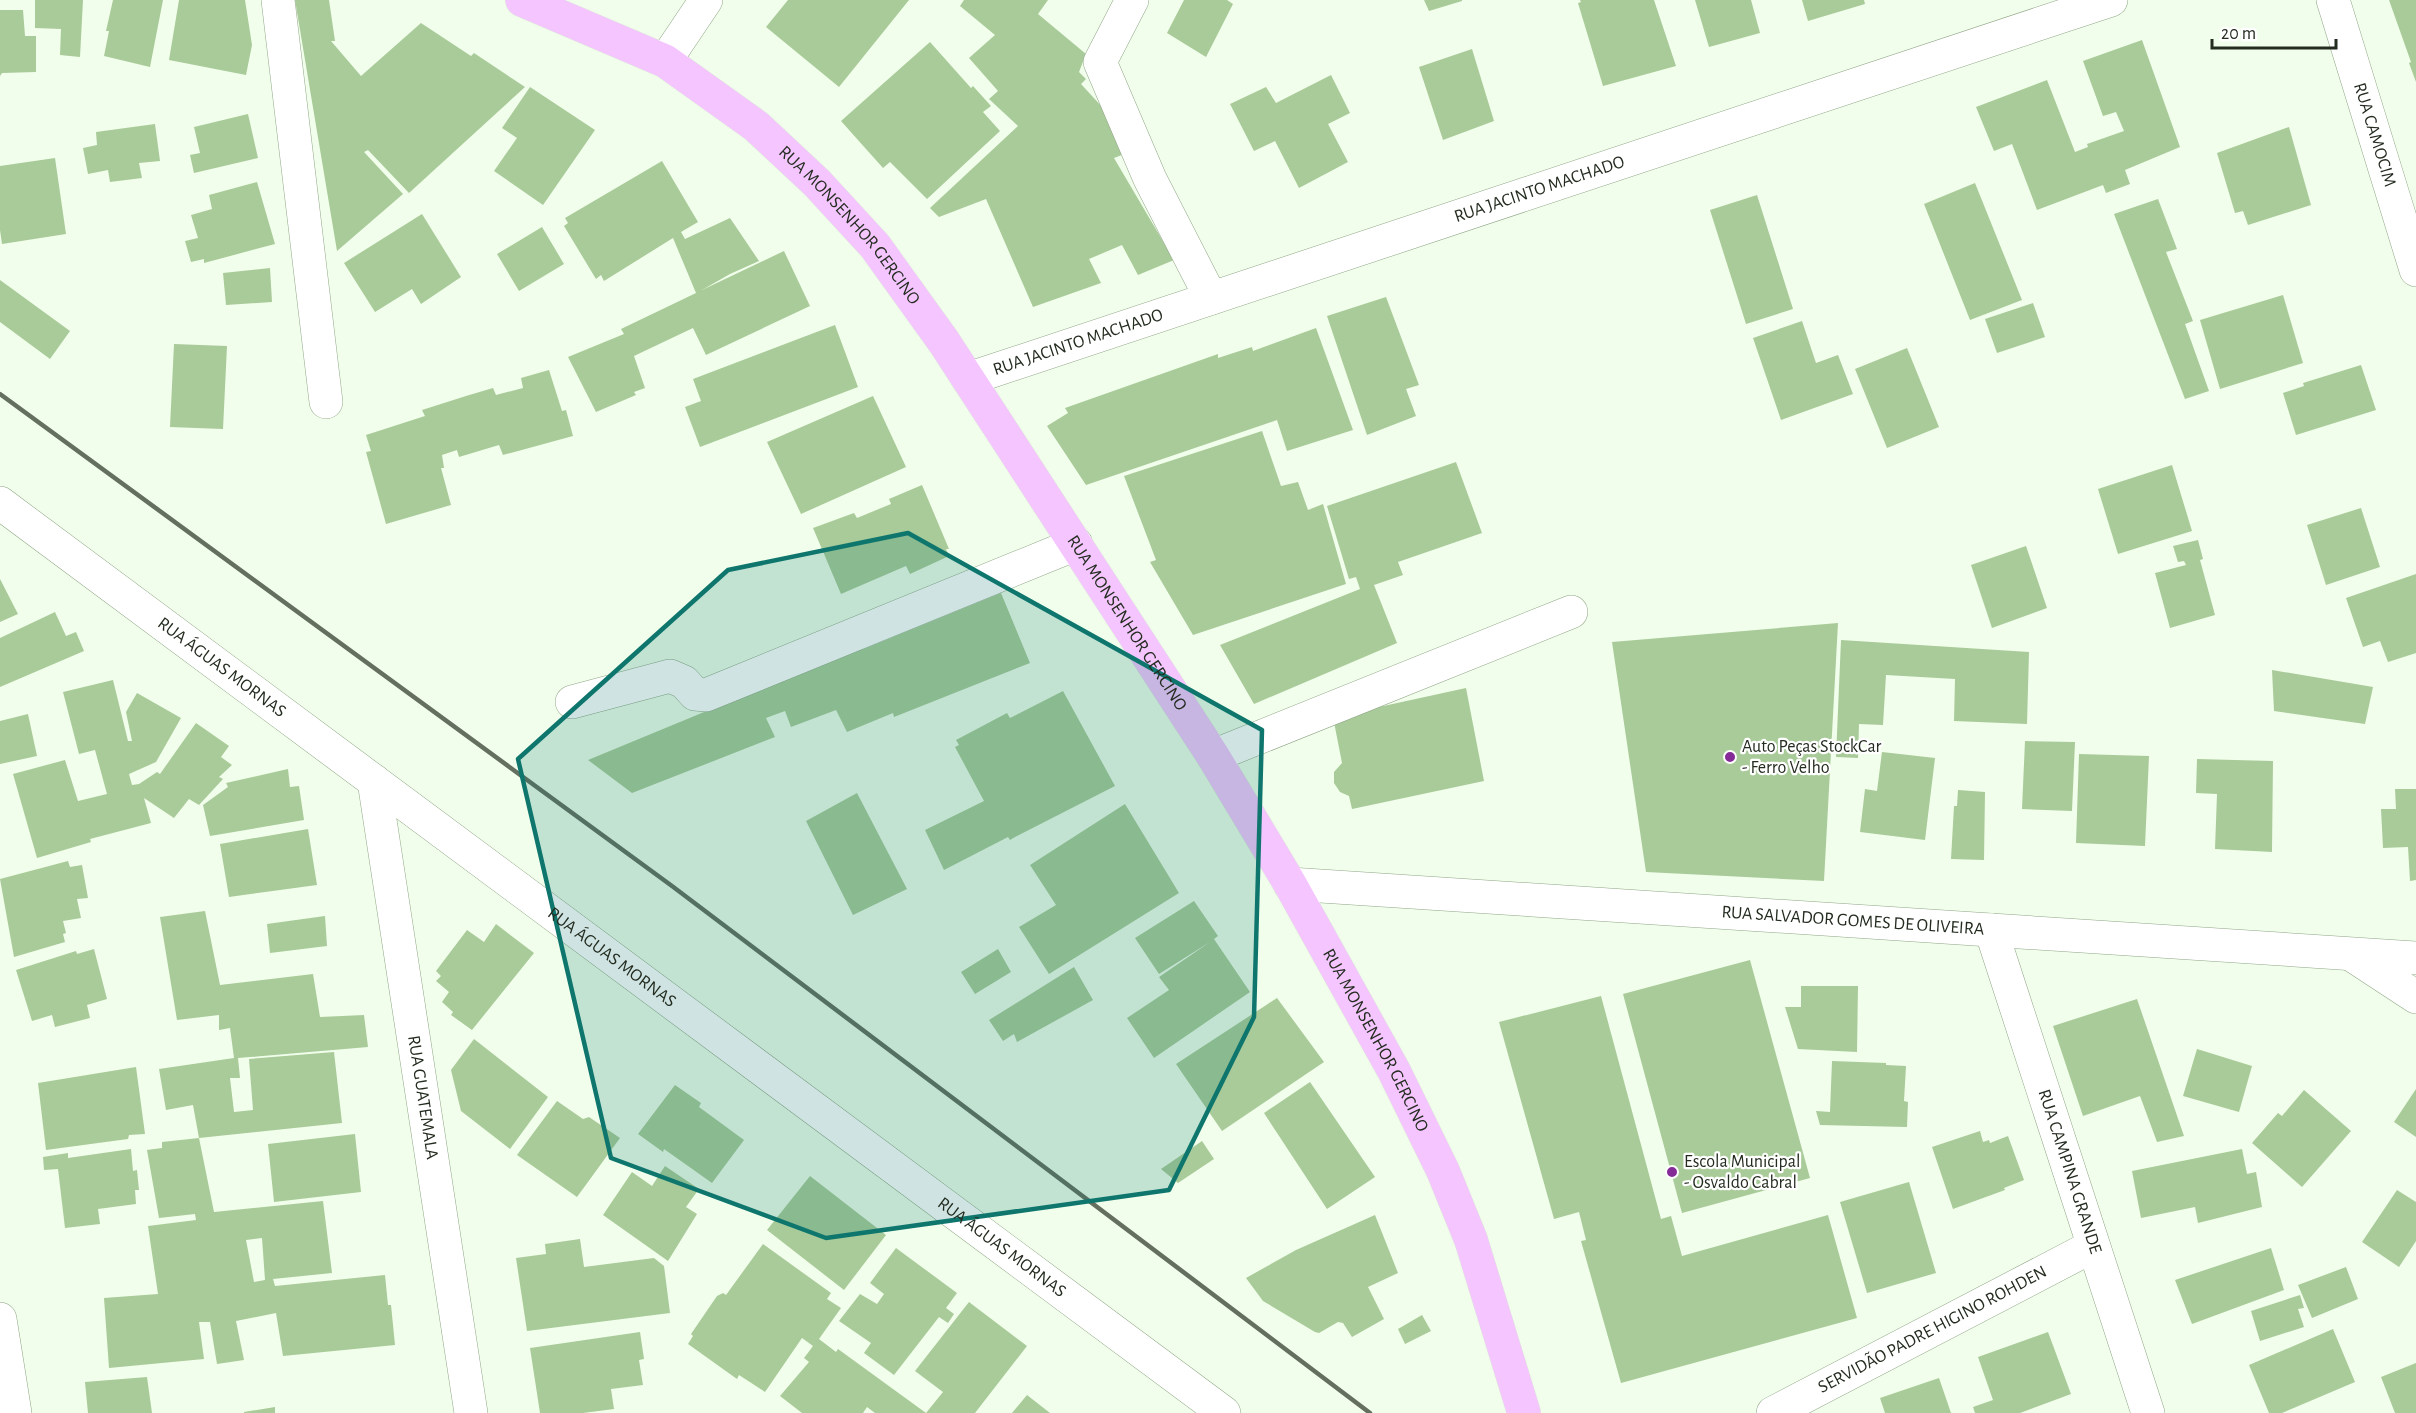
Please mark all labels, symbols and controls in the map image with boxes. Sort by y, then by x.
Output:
scale bar [2212,12,2336,50]
text: 20 m [2221,25,2256,43]
street label: RUA CAMOCIM [2350,81,2399,189]
street label: RUA MONSENHOR GERCINO [775,143,923,308]
street label: RUA JACINTO MACHADO [1452,153,1627,226]
street label: RUA JACINTO MACHADO [991,306,1165,379]
street label: RUA MONSENHOR GERCINO [1063,532,1190,714]
street label: RUA ÁGUAS MORNAS [154,614,289,721]
place label: Auto Peças StockCar - Ferro Velho [1742,738,1882,777]
marker: Auto Peças StockCar - Ferro Velho [1723,750,1737,764]
street label: RUA SALVADOR GOMES DE OLIVEIRA [1721,903,1985,939]
street label: RUA ÁGUAS MORNAS [544,904,679,1011]
street label: RUA MONSENHOR GERCINO [1319,946,1431,1135]
street label: RUA GUATEMALA [404,1034,441,1161]
street label: RUA CAMPINA GRANDE [2034,1087,2105,1256]
place label: Escola Municipal - Osvaldo Cabral [1684,1153,1801,1192]
marker: Escola Municipal - Osvaldo Cabral [1665,1165,1679,1179]
street label: RUA ÁGUAS MORNAS [934,1194,1069,1301]
street label: SERVIDÃO PADRE HIGINO ROHDEN [1815,1263,2050,1397]

